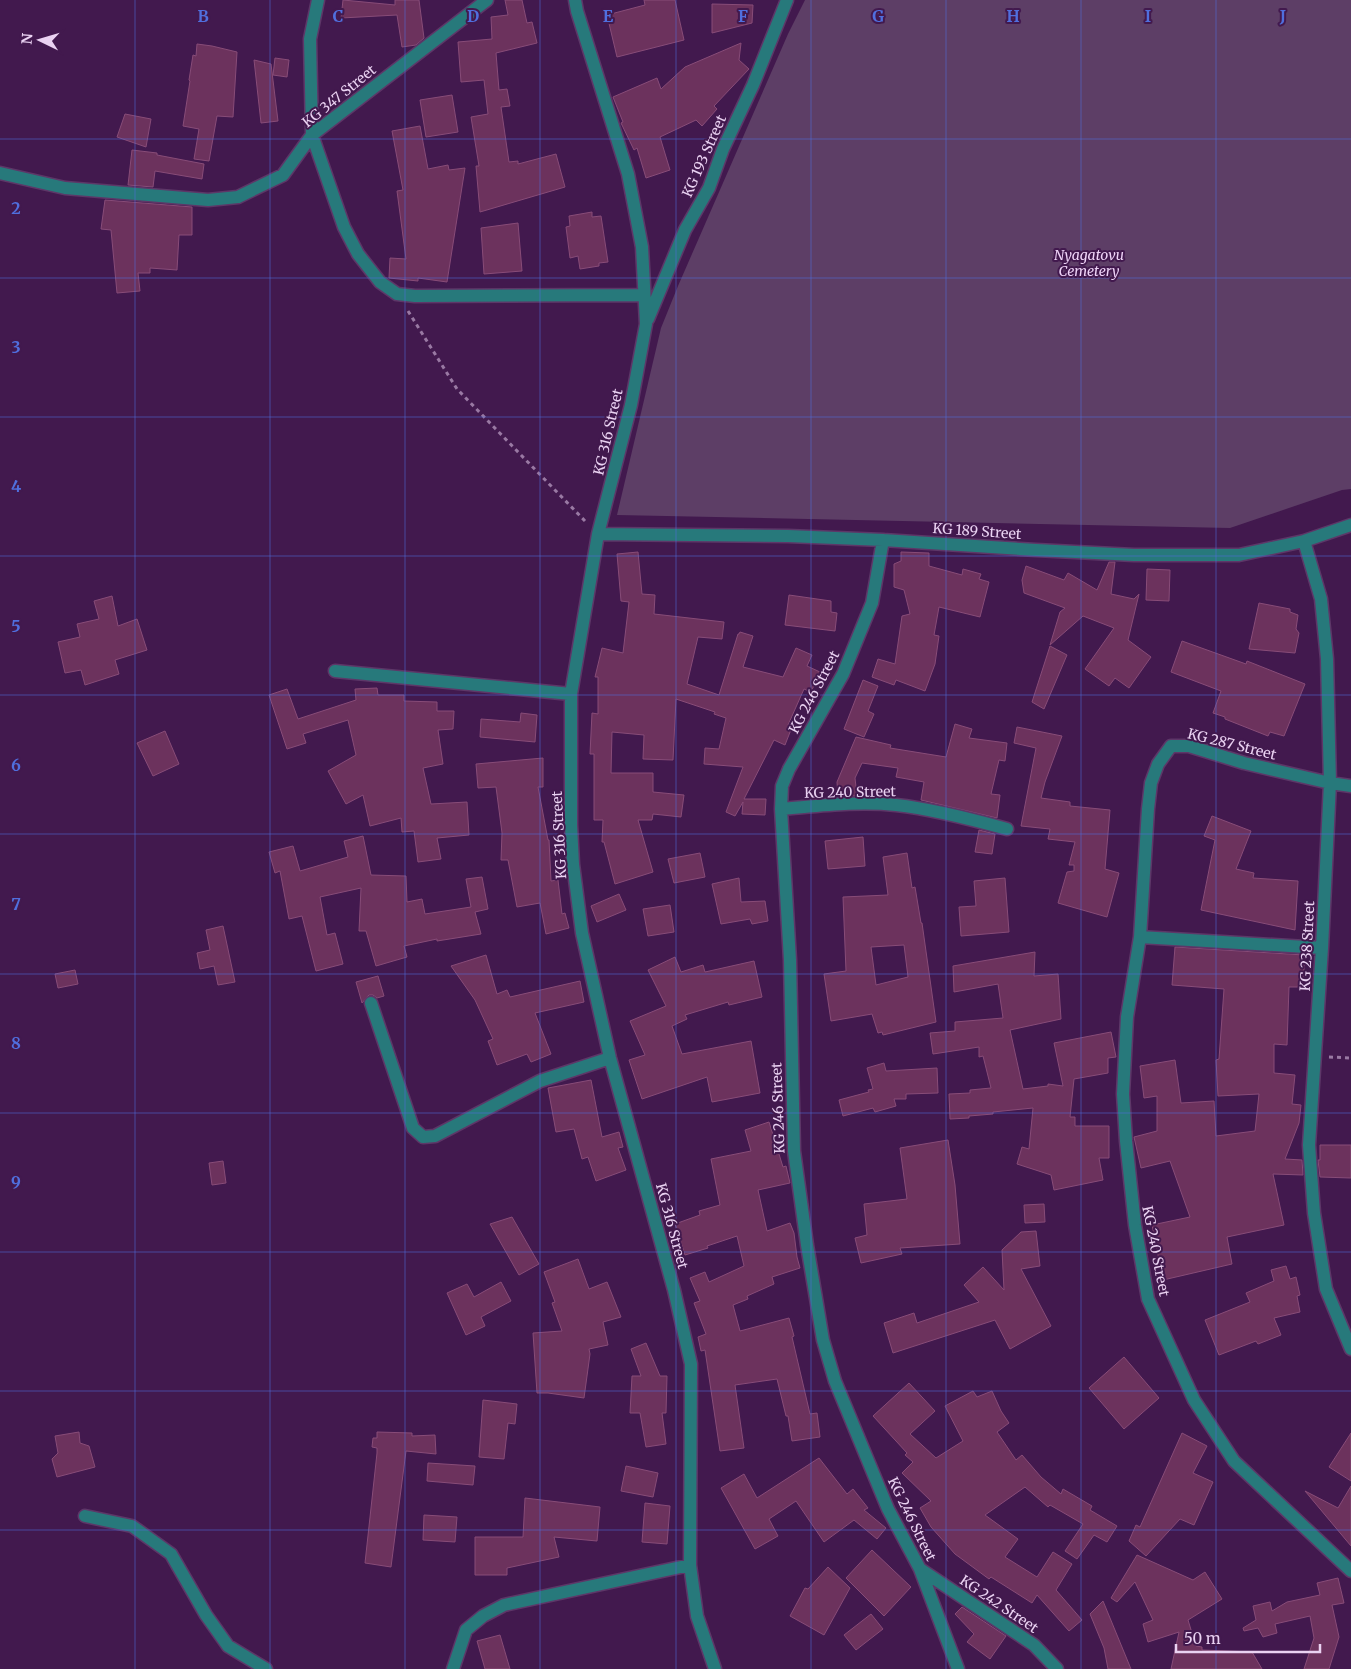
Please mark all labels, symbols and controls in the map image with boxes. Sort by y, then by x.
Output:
text: B [197,6,209,26]
text: C [333,6,343,26]
text: D [467,6,479,26]
text: E [603,6,614,26]
text: F [738,6,748,26]
text: G [872,6,884,26]
text: H [1006,6,1020,26]
text: I [1145,6,1151,26]
text: J [1279,6,1286,26]
north arrow [15,15,65,65]
text: N [18,33,36,45]
street label: KG 347 Street [299,61,380,131]
street label: KG 193 Street [678,112,730,200]
text: 2 [11,198,21,218]
park label: Nyagatovu Cemetery [1054,246,1124,280]
text: 3 [11,337,21,357]
street label: KG 316 Street [589,387,627,477]
text: 4 [11,476,21,496]
street label: KG 189 Street [932,519,1023,543]
text: 5 [11,616,21,636]
street label: KG 246 Street [785,647,844,737]
street label: KG 287 Street [1186,724,1279,764]
text: 6 [11,755,21,775]
street label: KG 240 Street [804,782,897,802]
street label: KG 316 Street [548,790,570,879]
text: 7 [11,894,21,914]
street label: KG 238 Street [1296,900,1318,992]
text: 8 [11,1033,21,1053]
street label: KG 246 Street [767,1062,789,1154]
text: 9 [11,1172,21,1192]
street label: KG 316 Street [652,1181,692,1271]
street label: KG 240 Street [1138,1204,1174,1298]
street label: KG 246 Street [884,1474,940,1564]
street label: KG 242 Street [956,1571,1042,1637]
scale bar [1176,1622,1320,1654]
text: 50 m [1184,1629,1221,1648]

